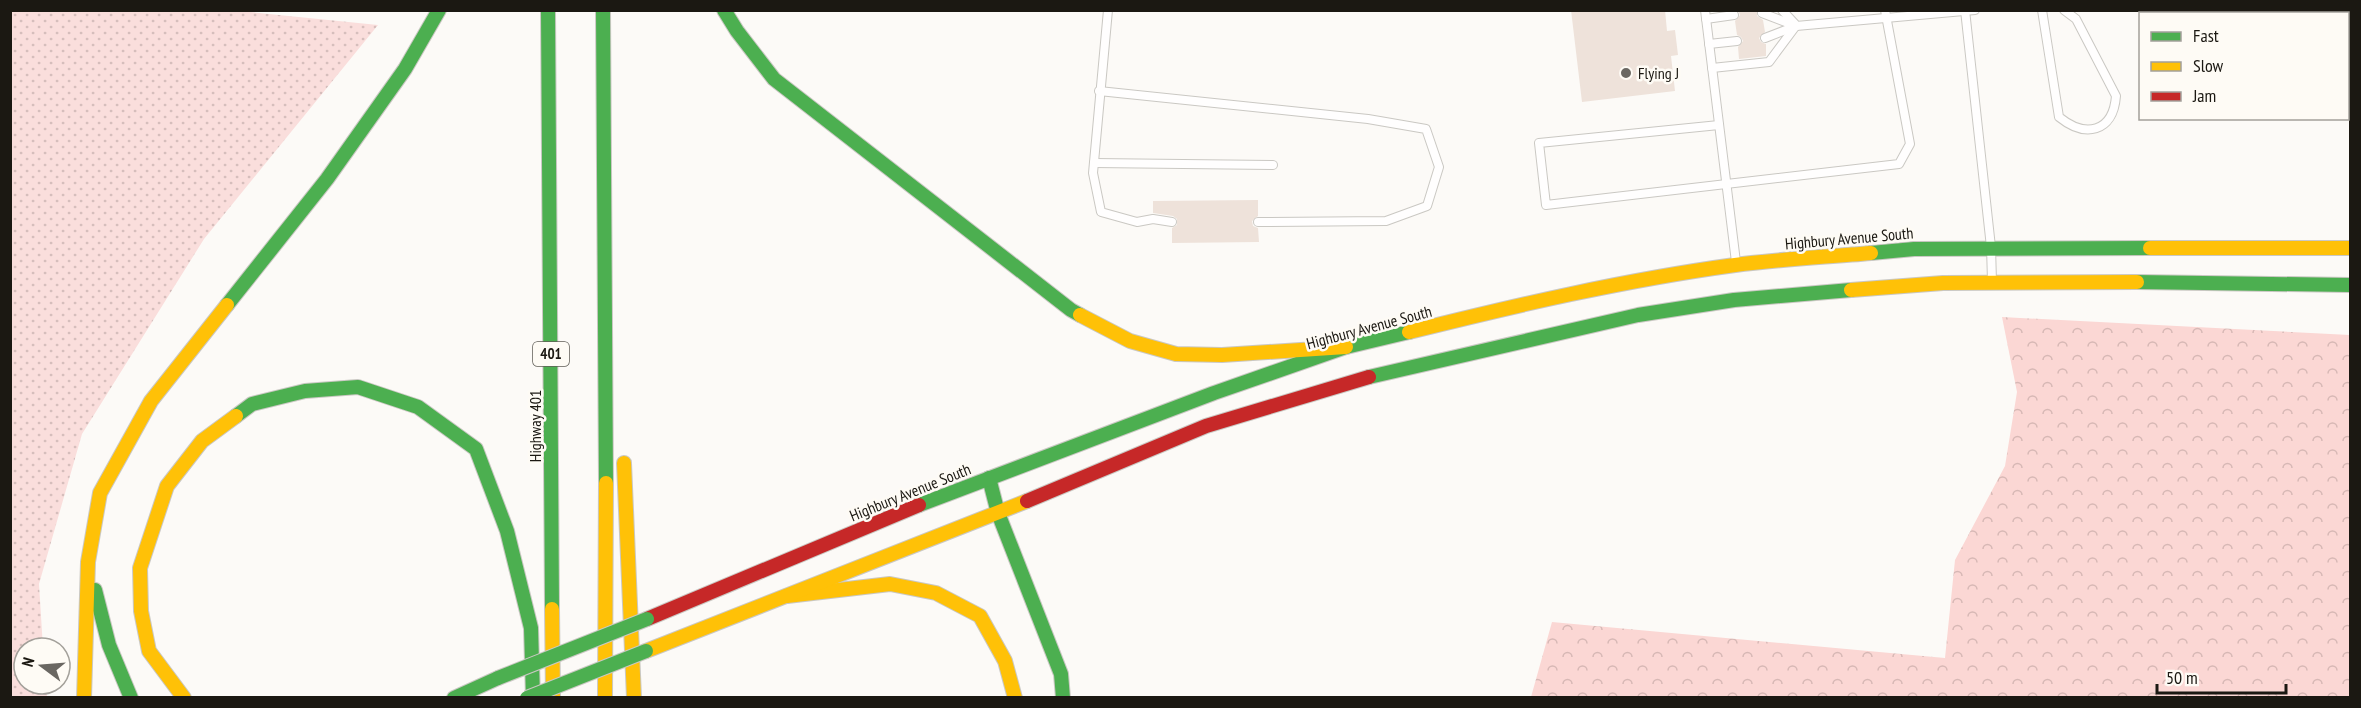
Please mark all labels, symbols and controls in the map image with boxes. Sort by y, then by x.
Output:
legend [2139,12,2349,120]
text: Fast [2193,24,2219,47]
text: Slow [2193,54,2224,77]
place label: Flying J [1638,63,1679,83]
marker: Flying J [1619,66,1633,80]
text: Jam [2192,84,2216,107]
street label: Highbury Avenue South [1784,222,1914,254]
street label: Highbury Avenue South [1304,301,1434,353]
road number: 401 [533,342,569,366]
street label: Highway 401 [525,390,545,462]
street label: Highbury Avenue South [847,459,973,525]
north arrow [12,636,72,696]
text: N [17,655,38,669]
scale bar [2157,657,2286,695]
text: 50 m [2166,666,2198,689]

